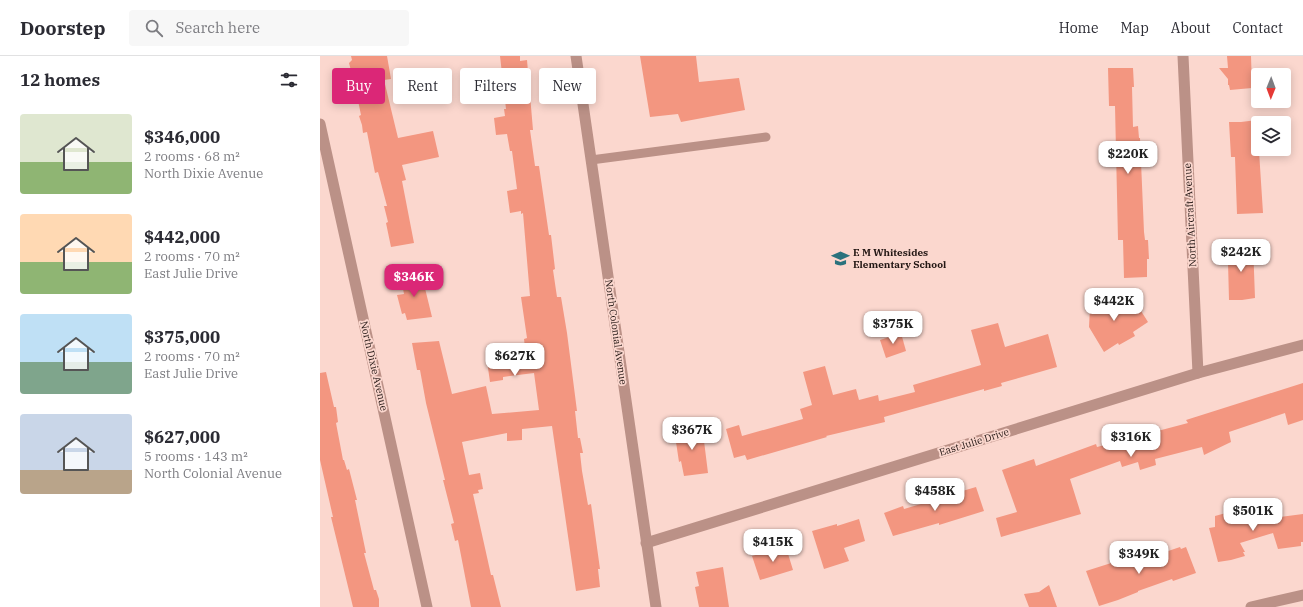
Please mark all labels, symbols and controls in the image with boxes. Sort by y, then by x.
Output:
search box [129,10,409,46]
text: Doorstep [20,16,105,40]
icon: search [143,17,165,39]
text: Search here [175,18,260,37]
text: Home [1059,19,1098,37]
text: Map [1120,19,1149,37]
text: About [1171,19,1210,37]
text: Contact [1232,19,1283,37]
chip: Buy [332,68,385,104]
chip: Rent [393,68,452,104]
chip: Filters [460,68,531,104]
chip: New [539,68,596,104]
north arrow [1251,68,1291,108]
map controls [1251,68,1291,156]
text: 12 homes [20,69,100,91]
icon: filters [278,69,300,91]
button: layers [1251,116,1291,156]
text: $346,000 [144,126,220,148]
icon: home [52,130,100,178]
pin: $220K [1100,141,1156,175]
text: $220K [1107,145,1149,162]
text: 2 rooms · 68 m² [144,148,240,165]
street label: North Aircraft Avenue [1181,163,1199,267]
text: North Dixie Avenue [144,165,263,182]
text: $442,000 [144,226,220,248]
icon: home [52,230,100,278]
pin: $242K [1213,239,1269,273]
text: $242K [1220,243,1262,260]
place label: E M Whitesides Elementary School [853,246,946,271]
text: 2 rooms · 70 m² [144,248,240,265]
school or university icon: E M Whitesides Elementary School [830,248,850,268]
pin: $346K [386,264,442,298]
text: East Julie Drive [144,265,238,282]
text: $346K [393,268,435,285]
street label: North Colonial Avenue [602,279,630,385]
pin: $442K [1086,288,1142,322]
text: $442K [1093,292,1135,309]
pin: $375K [865,311,921,345]
text: $375K [872,315,914,332]
street label: North Dixie Avenue [357,320,391,412]
text: $375,000 [144,326,220,348]
icon: home [52,330,100,378]
pin: $627K [487,343,543,377]
text: $627K [494,347,536,364]
text: 2 rooms · 70 m² [144,348,240,365]
text: East Julie Drive [144,365,238,382]
pin: $367K [664,417,720,451]
text: $367K [671,421,713,438]
pin: $316K [1103,424,1159,458]
street label: East Julie Drive [938,425,1010,459]
text: $627,000 [144,426,220,448]
text: $316K [1110,428,1152,445]
icon: home [52,430,100,478]
text: 5 rooms · 143 m² [144,448,248,465]
text: North Colonial Avenue [144,465,282,482]
pin: $458K [907,478,963,512]
text: $458K [914,482,956,499]
pin: $501K [1225,498,1281,532]
text: $501K [1232,502,1274,519]
pin: $415K [745,529,801,563]
text: $415K [752,533,794,550]
pin: $349K [1111,541,1167,575]
text: $349K [1118,545,1160,562]

